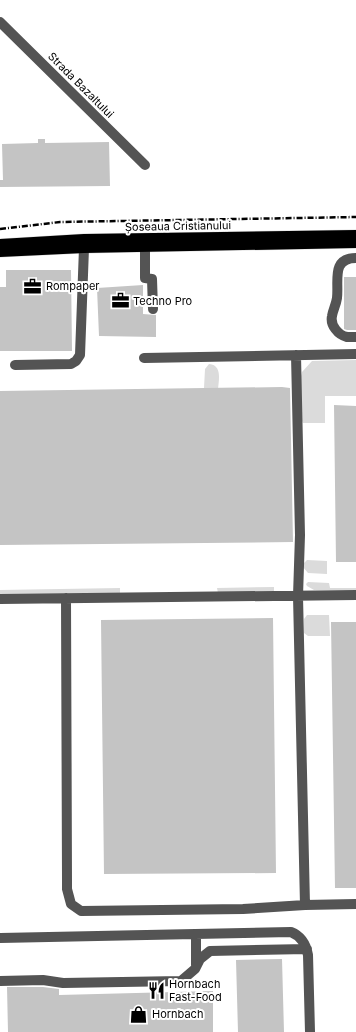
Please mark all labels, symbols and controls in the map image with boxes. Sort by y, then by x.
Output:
street label: Strada Bazaltului [45,49,117,121]
street label: Șoseaua Cristianului [125,218,231,234]
office icon: Rompaper [23,276,43,296]
place label: Rompaper [46,279,99,293]
office icon: Techno Pro [110,291,130,311]
place label: Techno Pro [133,294,193,308]
place label: Hornbach Fast-Food [169,977,222,1004]
restaurant icon: Hornbach Fast-Food [146,980,166,1000]
shop icon: Hornbach [129,1004,149,1024]
place label: Hornbach [152,1007,203,1021]

